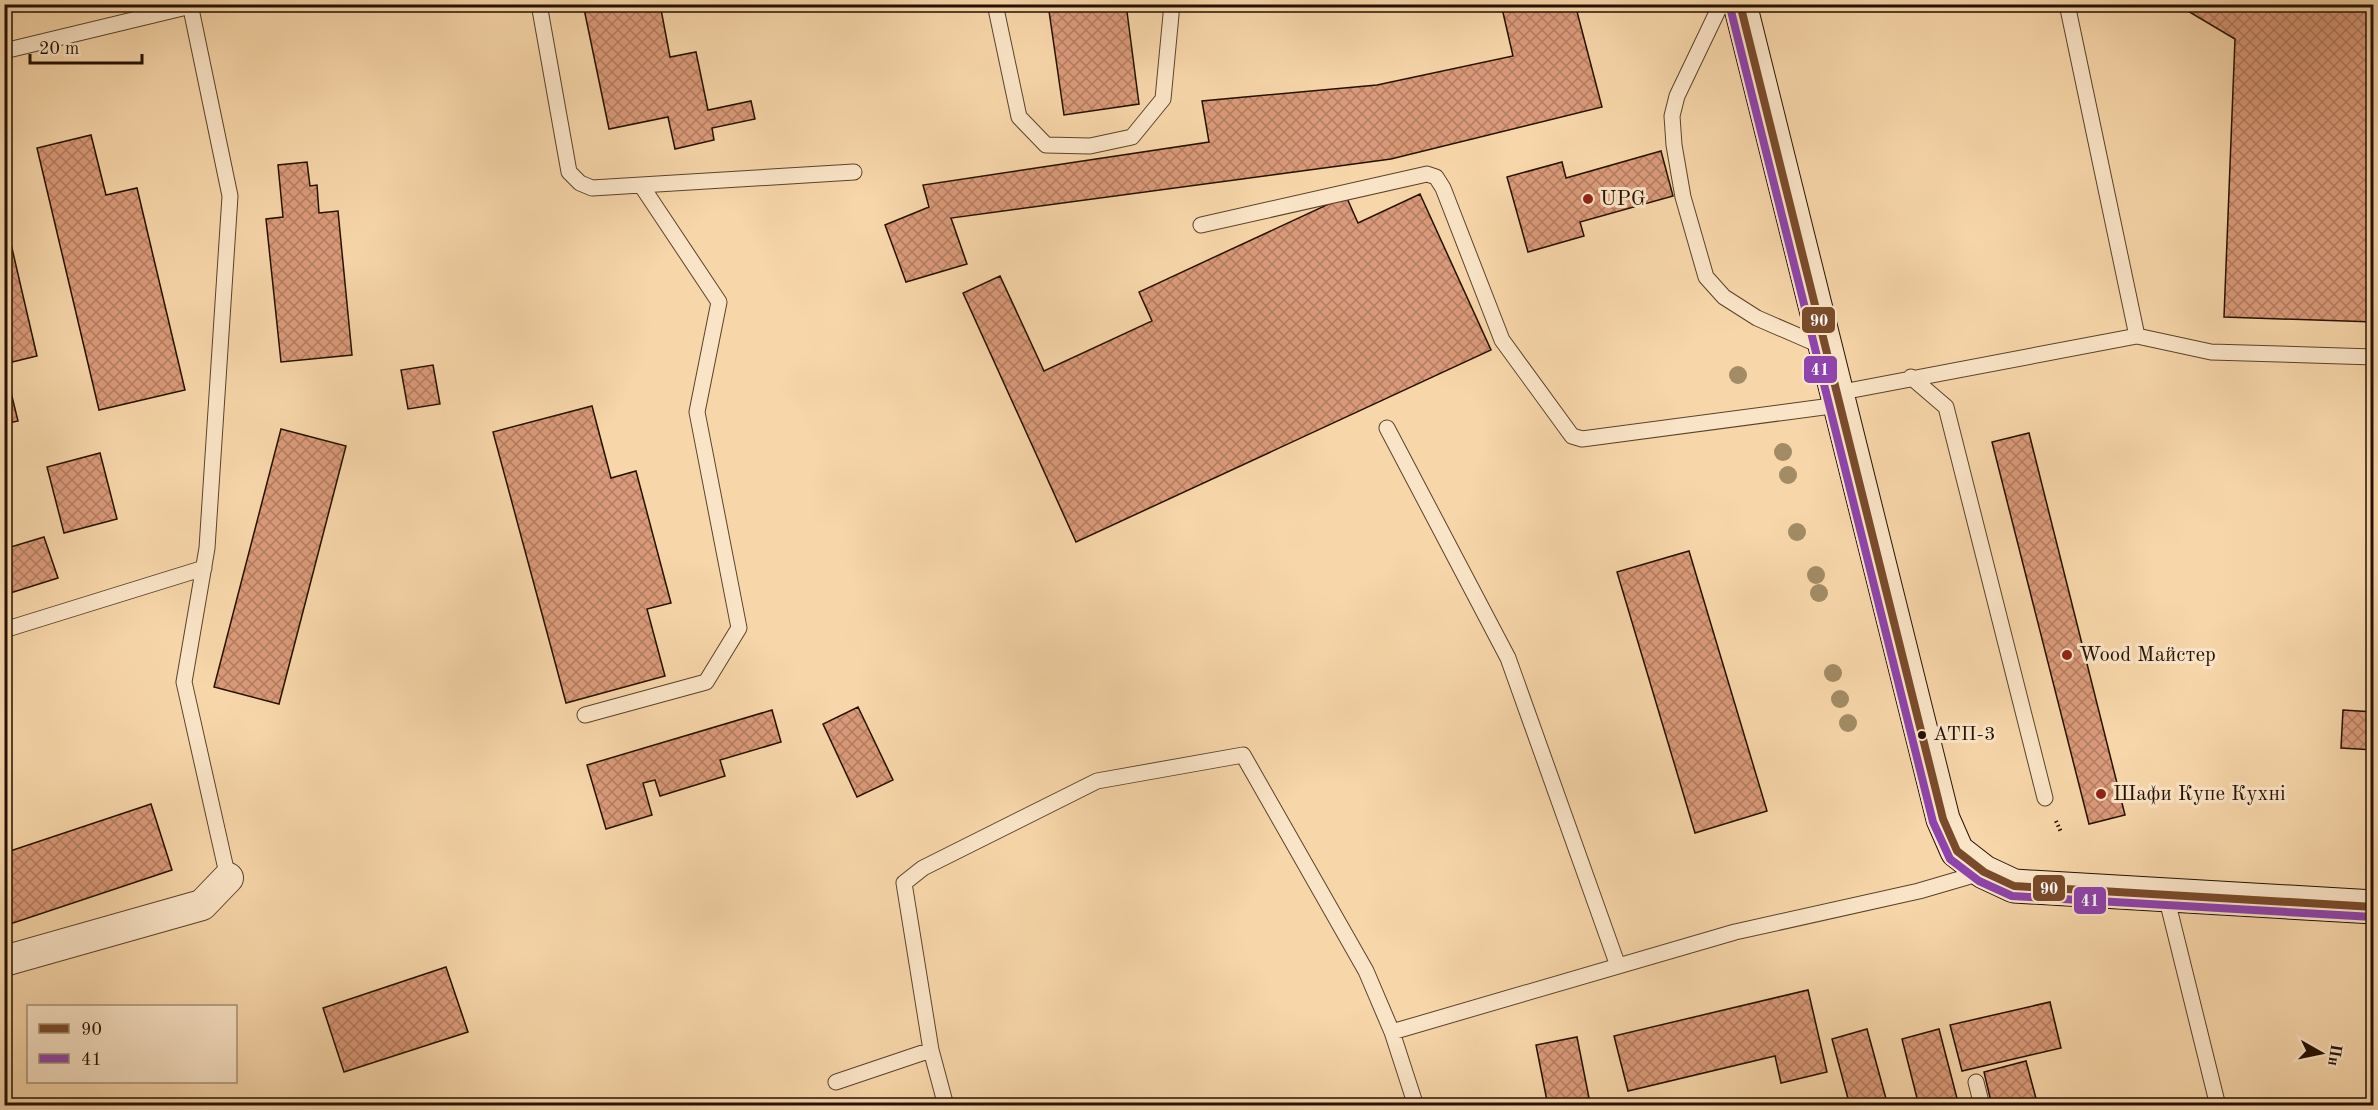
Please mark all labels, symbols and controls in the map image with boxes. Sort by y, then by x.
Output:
scale bar [30,27,142,65]
text: 20 m [39,40,79,58]
place label: UPG [1600,189,1646,210]
marker: UPG [1581,192,1595,206]
line badge: 90 [1801,306,1836,334]
text: 90 [1810,314,1828,330]
line badge: 41 [1803,355,1838,384]
text: 41 [1811,363,1829,379]
place label: Wood Майстер [2079,645,2216,666]
marker: Wood Майстер [2060,648,2074,662]
place label: АТП-3 [1933,725,1996,745]
marker: АТП-3 [1916,729,1928,741]
place label: Шафи Купе Кухні [2113,784,2286,805]
marker: Шафи Купе Кухні [2094,787,2108,801]
line badge: 90 [2032,874,2066,902]
text: 90 [2040,882,2058,898]
line badge: 41 [2073,886,2107,915]
text: 41 [2081,894,2099,910]
legend [27,1005,237,1083]
text: 90 [81,1021,102,1039]
north arrow [2291,1023,2351,1083]
text: Пн [2324,1043,2343,1067]
text: 41 [81,1051,102,1069]

